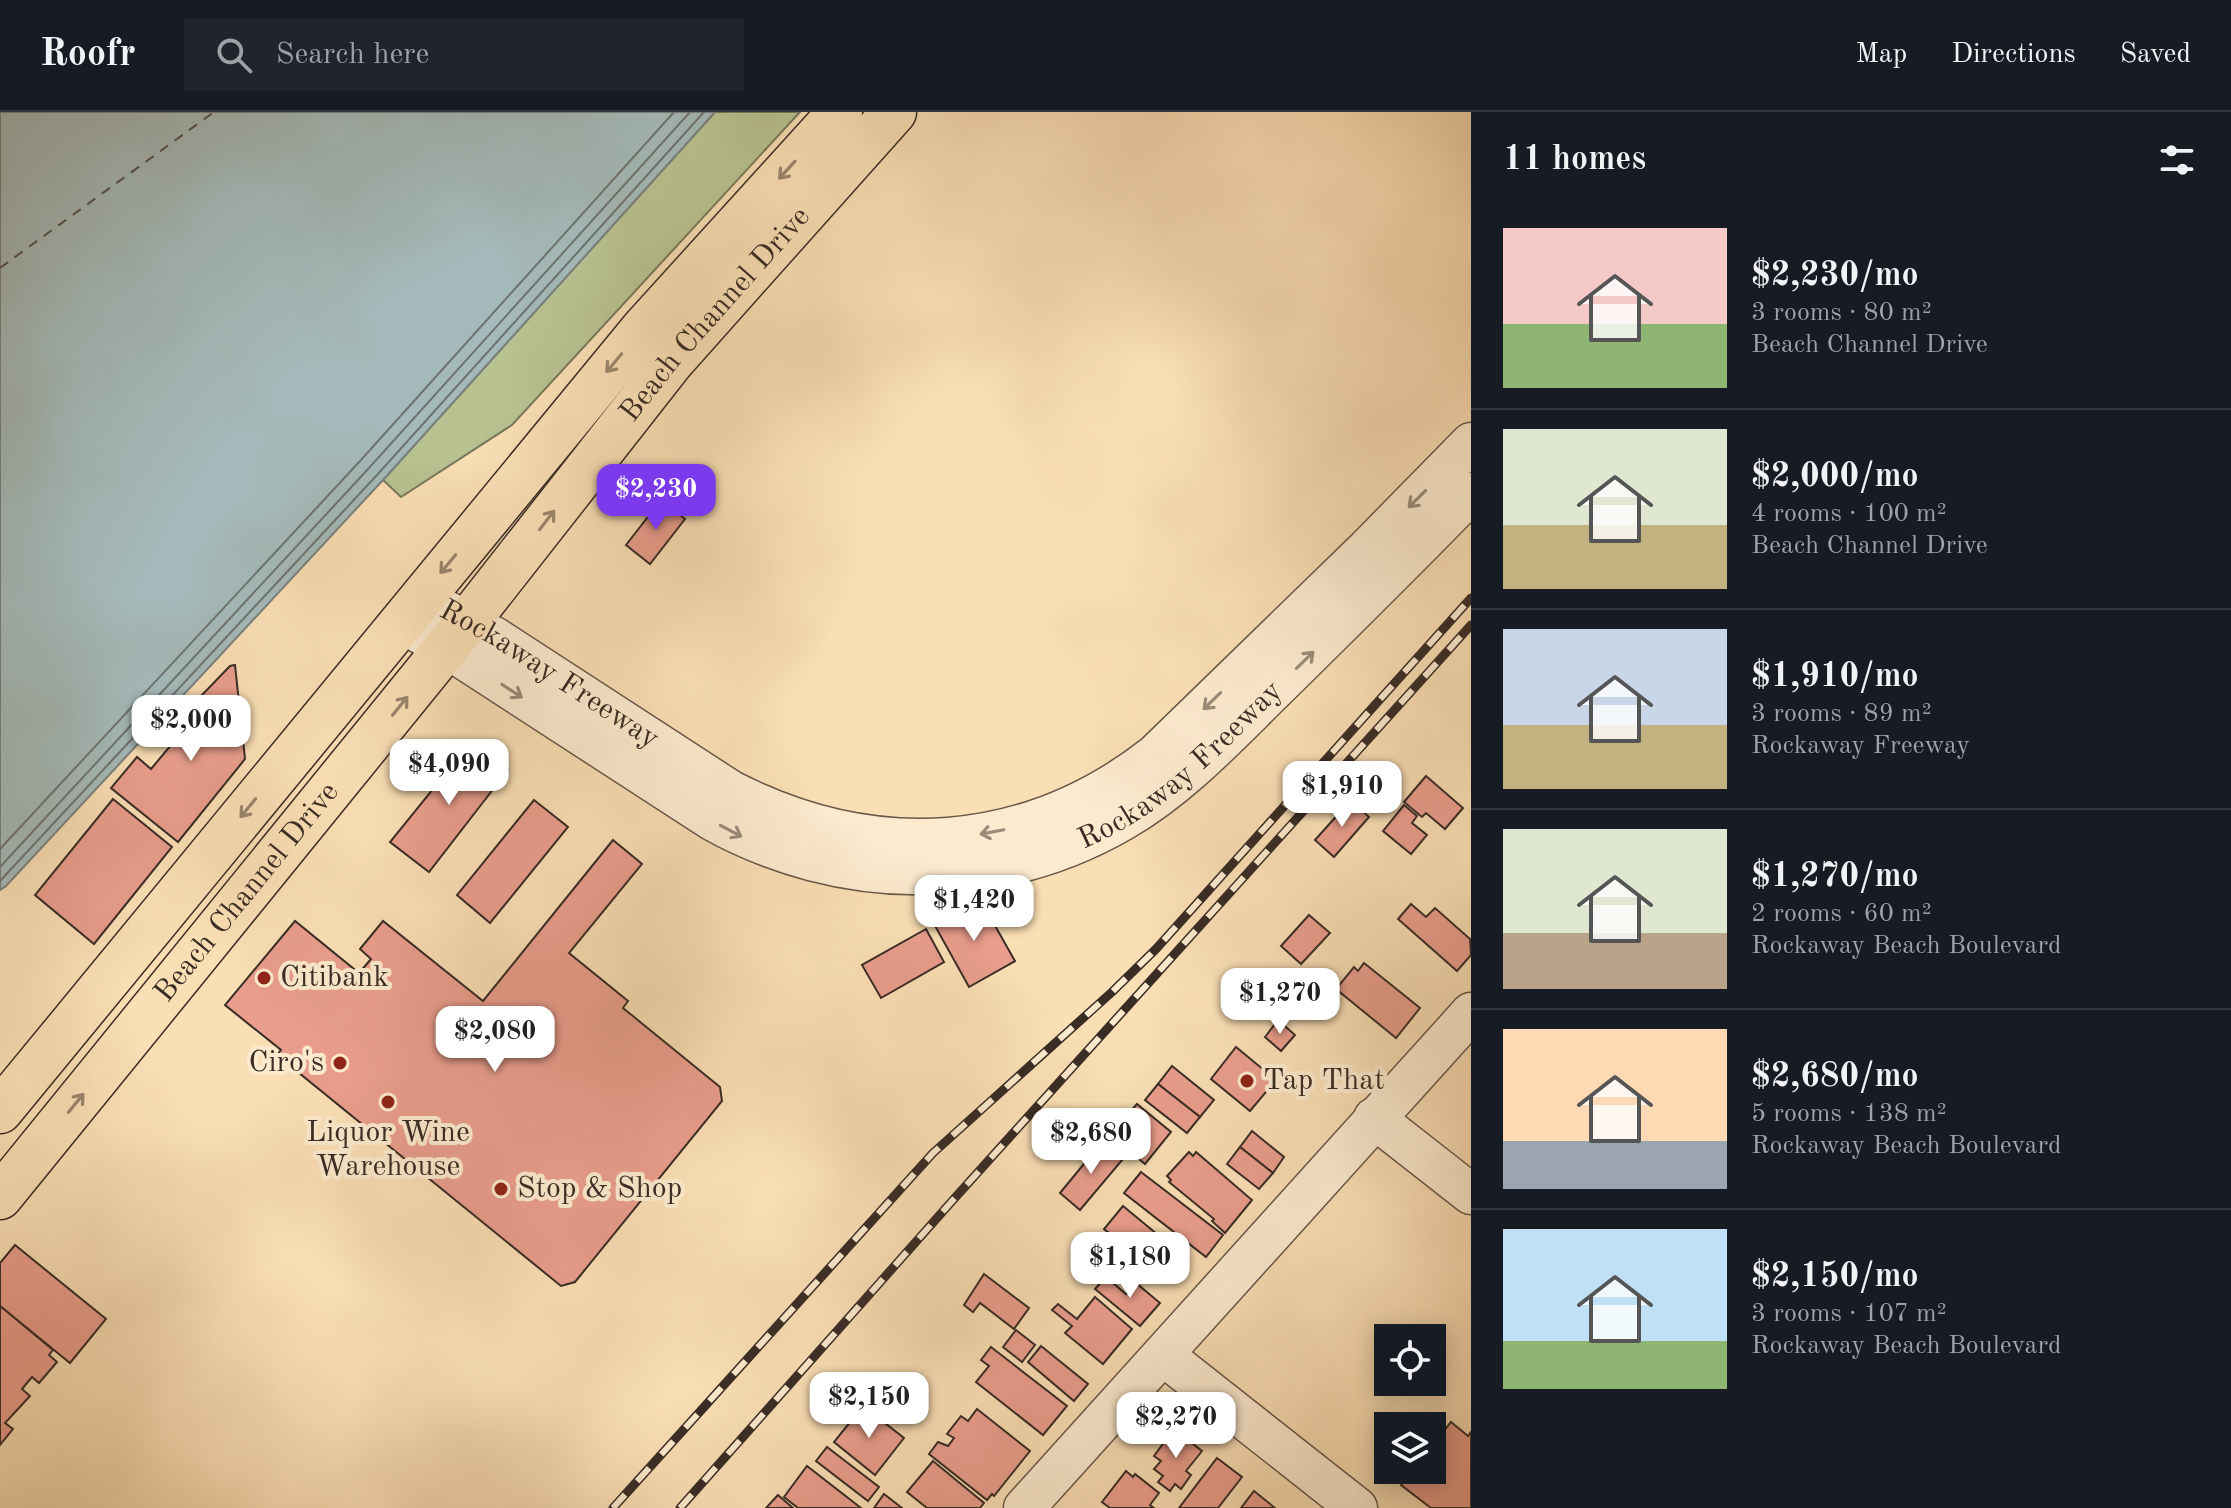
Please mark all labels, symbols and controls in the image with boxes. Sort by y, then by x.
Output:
search box [184,19,744,91]
icon: search [212,33,256,77]
text: Roofr [40,36,136,74]
text: Search here [276,40,429,70]
text: Map [1855,41,1907,69]
text: Directions [1951,41,2076,69]
text: Saved [2120,41,2191,69]
icon: filters [2155,138,2199,182]
text: 11 homes [1503,143,1646,177]
one-way arrow [778,159,796,179]
street label: Beach Channel Drive [615,202,816,428]
text: $2,230/mo [1751,259,1919,293]
icon: home [1567,260,1663,356]
text: 3 rooms · 80 m² [1751,300,1932,326]
text: Beach Channel Drive [1751,332,1988,358]
one-way arrow [605,353,623,373]
text: $2,000/mo [1751,460,1919,494]
icon: home [1567,461,1663,557]
pin: $2,230 [591,464,721,532]
text: $2,230 [615,477,697,503]
one-way arrow [1408,489,1427,508]
text: 4 rooms · 100 m² [1751,501,1947,527]
one-way arrow [538,510,555,532]
text: Beach Channel Drive [1751,533,1988,559]
one-way arrow [440,553,457,574]
street label: Rockaway Freeway [434,595,664,755]
one-way arrow [1295,650,1315,669]
text: $1,910/mo [1751,660,1919,694]
icon: home [1567,661,1663,757]
street label: Rockaway Freeway [1074,676,1288,855]
one-way arrow [500,683,522,699]
one-way arrow [1203,691,1222,710]
pin: $2,000 [126,695,256,763]
one-way arrow [391,696,408,717]
text: 3 rooms · 89 m² [1751,701,1932,727]
text: $2,000 [150,708,232,734]
text: Rockaway Freeway [1751,733,1970,759]
pin: $4,090 [384,739,514,807]
text: $4,090 [408,752,490,778]
pin: $1,910 [1277,761,1407,829]
text: $1,910 [1301,774,1383,800]
street label: Beach Channel Drive [149,777,345,1008]
one-way arrow [239,797,257,818]
one-way arrow [718,823,742,839]
one-way arrow [980,825,1006,840]
text: $1,270/mo [1751,860,1919,894]
icon: home [1567,861,1663,957]
pin: $1,420 [909,875,1039,943]
text: $1,420 [933,888,1015,914]
text: 2 rooms · 60 m² [1751,901,1932,927]
text: Rockaway Beach Boulevard [1751,933,2062,959]
place label: Citibank [280,963,389,993]
pin: $1,270 [1215,968,1345,1036]
marker: Citibank [255,969,273,987]
text: $1,270 [1239,981,1321,1007]
pin: $2,080 [430,1006,560,1074]
text: $2,080 [454,1019,536,1045]
place label: Ciro's [248,1048,324,1078]
marker: Ciro's [331,1054,349,1072]
text: $2,680/mo [1751,1060,1919,1094]
icon: home [1567,1061,1663,1157]
place label: Tap That [1263,1066,1385,1096]
marker: Tap That [1238,1072,1256,1090]
one-way arrow [67,1093,85,1114]
marker: Liquor Wine Warehouse [379,1093,397,1111]
text: 5 rooms · 138 m² [1751,1101,1947,1127]
pin: $2,680 [1026,1108,1156,1176]
place label: Liquor Wine Warehouse [306,1118,470,1182]
text: $2,680 [1050,1121,1132,1147]
text: Rockaway Beach Boulevard [1751,1133,2062,1159]
place label: Stop & Shop [517,1174,682,1204]
marker: Stop & Shop [492,1180,510,1198]
pin: $1,180 [1065,1232,1195,1300]
text: $1,180 [1089,1245,1171,1271]
text: $2,150/mo [1751,1260,1919,1294]
icon: home [1567,1261,1663,1357]
text: 3 rooms · 107 m² [1751,1301,1947,1327]
map controls [1374,1324,1446,1484]
button: locate [1374,1324,1446,1396]
text: Rockaway Beach Boulevard [1751,1333,2062,1359]
pin: $2,150 [804,1372,934,1440]
text: $2,150 [828,1385,910,1411]
pin: $2,270 [1111,1392,1241,1460]
text: $2,270 [1135,1405,1217,1431]
button: layers [1374,1412,1446,1484]

